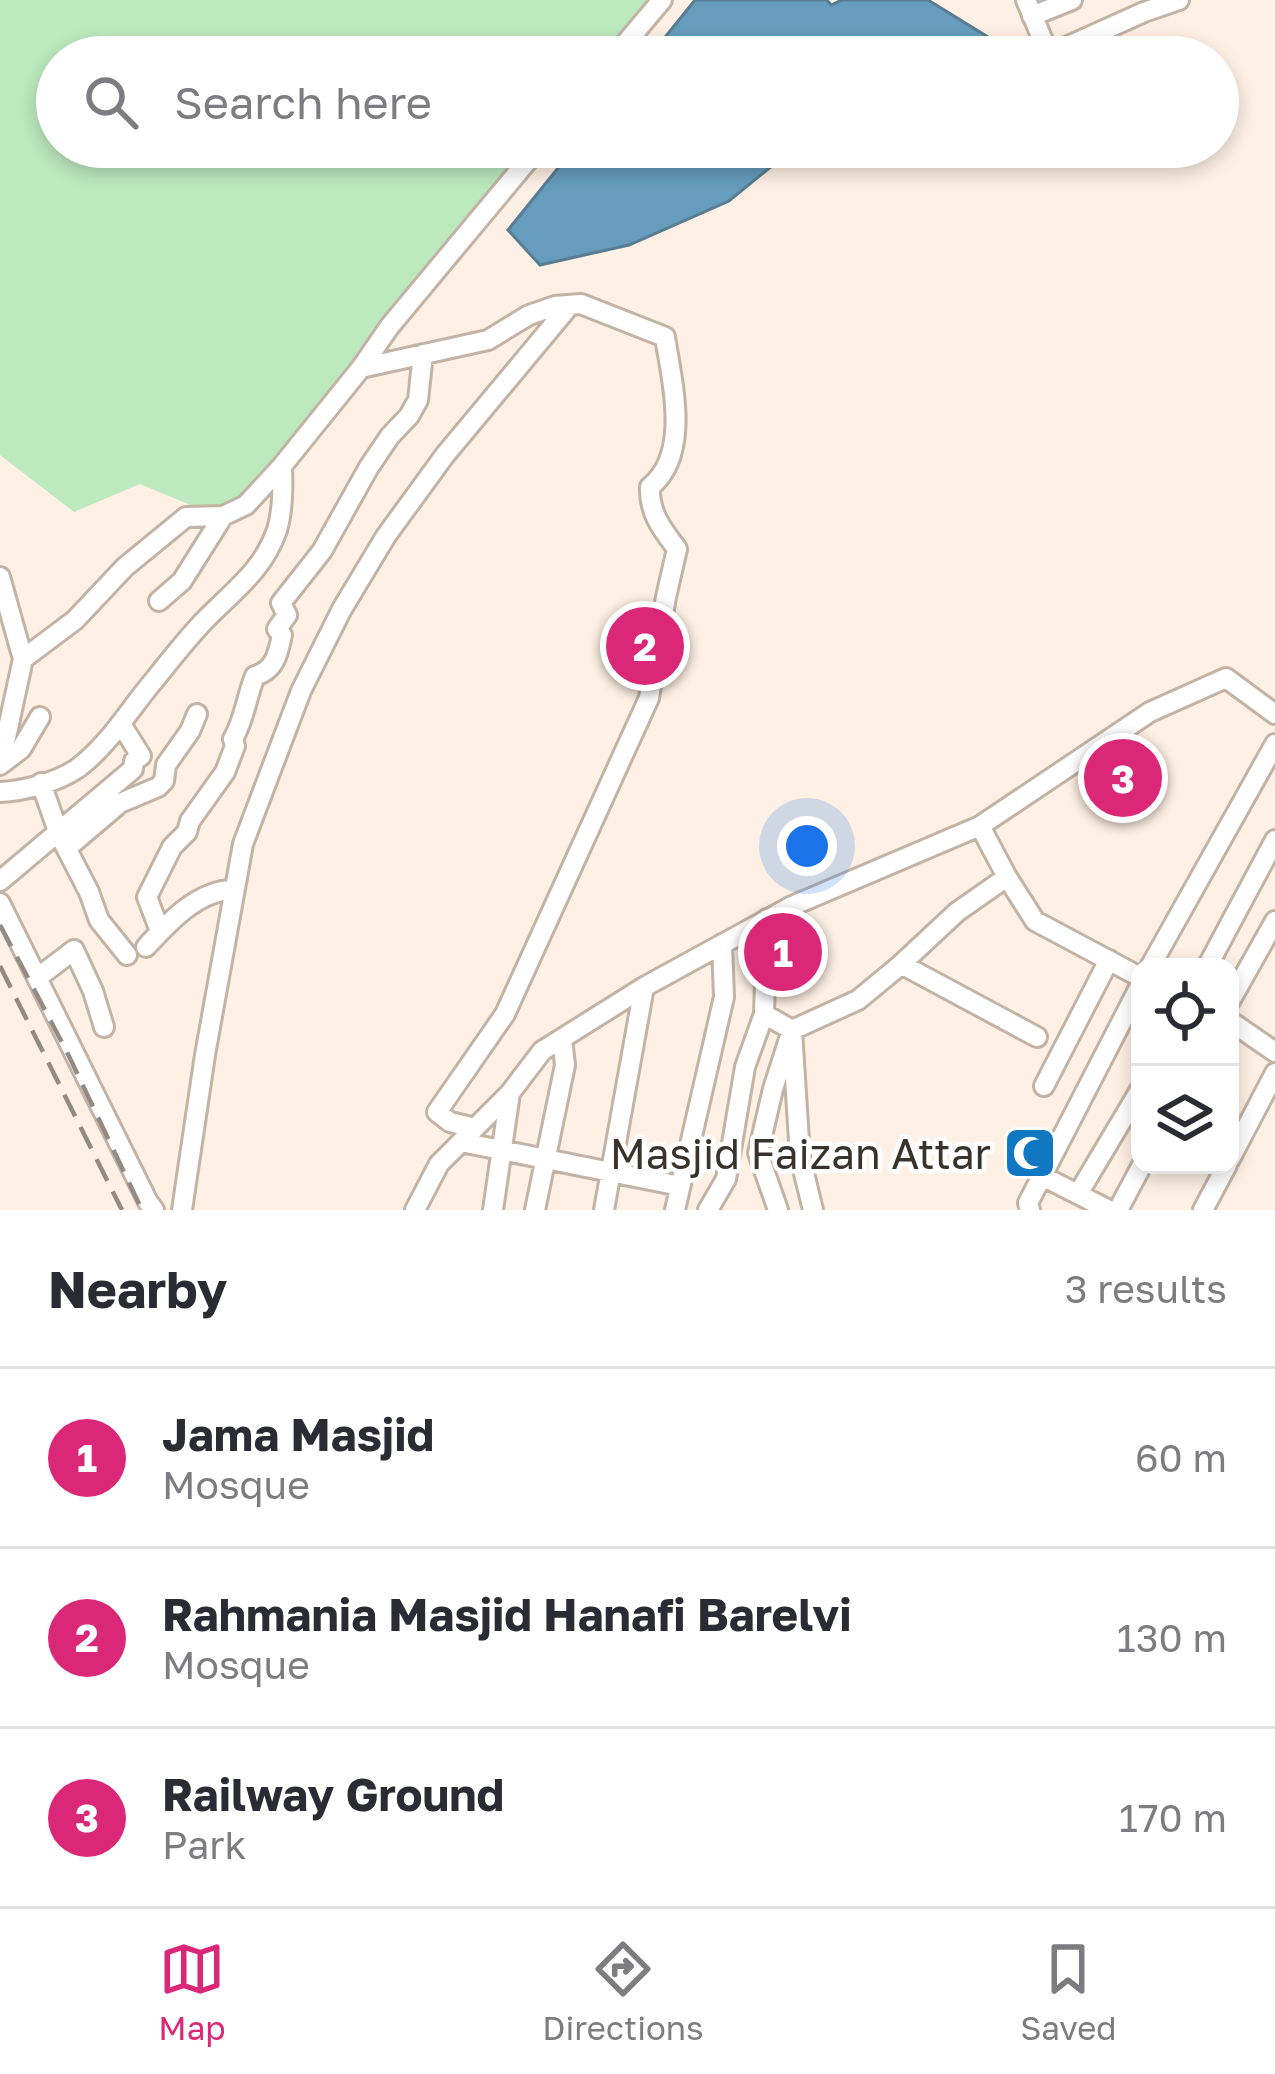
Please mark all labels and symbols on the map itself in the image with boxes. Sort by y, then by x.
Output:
pin: 2 [606,601,684,691]
pin: 3 [1084,733,1162,823]
your location [777,816,837,876]
pin: 1 [744,907,822,997]
mosque icon: Masjid Faizan Attar [1002,1125,1058,1181]
place label: Masjid Faizan Attar [610,1128,991,1178]

